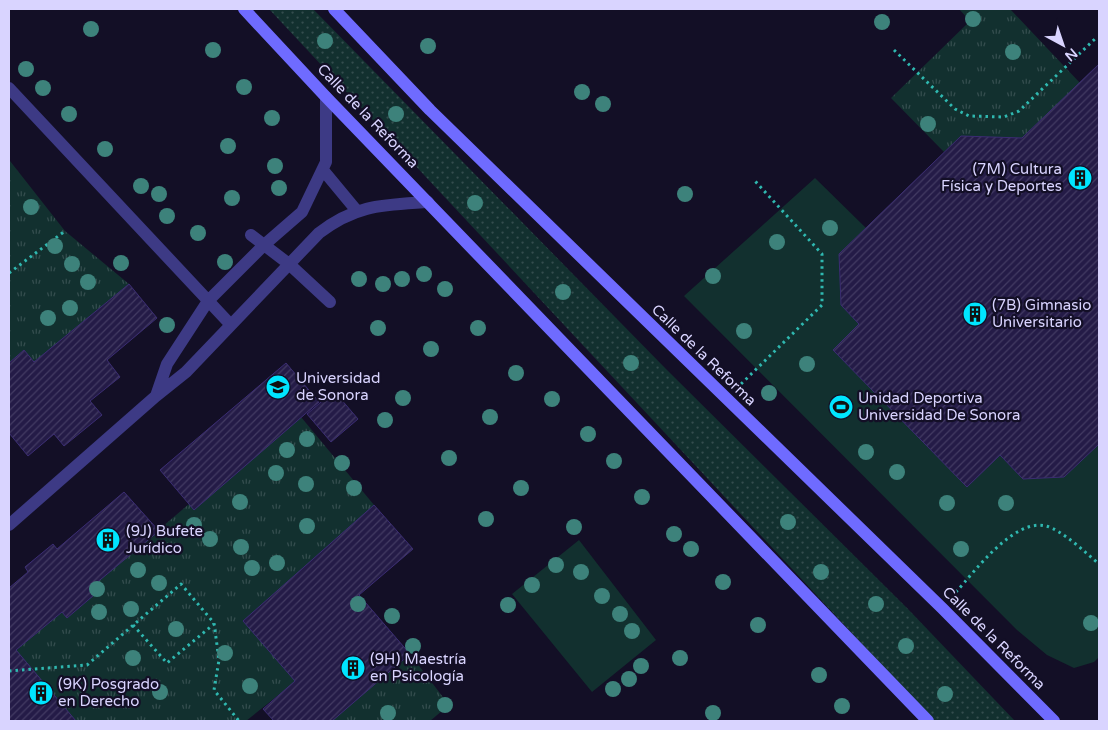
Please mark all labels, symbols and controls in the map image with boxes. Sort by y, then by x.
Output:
north arrow [1038,20,1088,70]
text: N [1061,44,1081,65]
street label: Calle de la Reforma [314,60,422,172]
place label: (7M) Cultura Física y Deportes [941,160,1062,195]
building icon: (7M) Cultura Física y Deportes [1067,165,1093,191]
place label: (7B) Gimnasio Universitario [992,296,1091,331]
street label: Calle de la Reforma [648,301,760,409]
building icon: (7B) Gimnasio Universitario [962,301,988,327]
place label: Universidad de Sonora [296,369,380,404]
school or university icon: Universidad de Sonora [265,374,291,400]
place label: Unidad Deportiva Universidad De Sonora [858,389,1020,424]
sports icon: Unidad Deportiva Universidad De Sonora [828,394,854,420]
place label: (9J) Bufete Jurídico [126,522,203,557]
building icon: (9J) Bufete Jurídico [95,527,121,553]
street label: Calle de la Reforma [939,583,1049,693]
place label: (9H) Maestría en Psicología [370,650,466,685]
building icon: (9H) Maestría en Psicología [340,655,366,681]
place label: (9K) Posgrado en Derecho [58,675,159,710]
building icon: (9K) Posgrado en Derecho [28,680,54,706]

